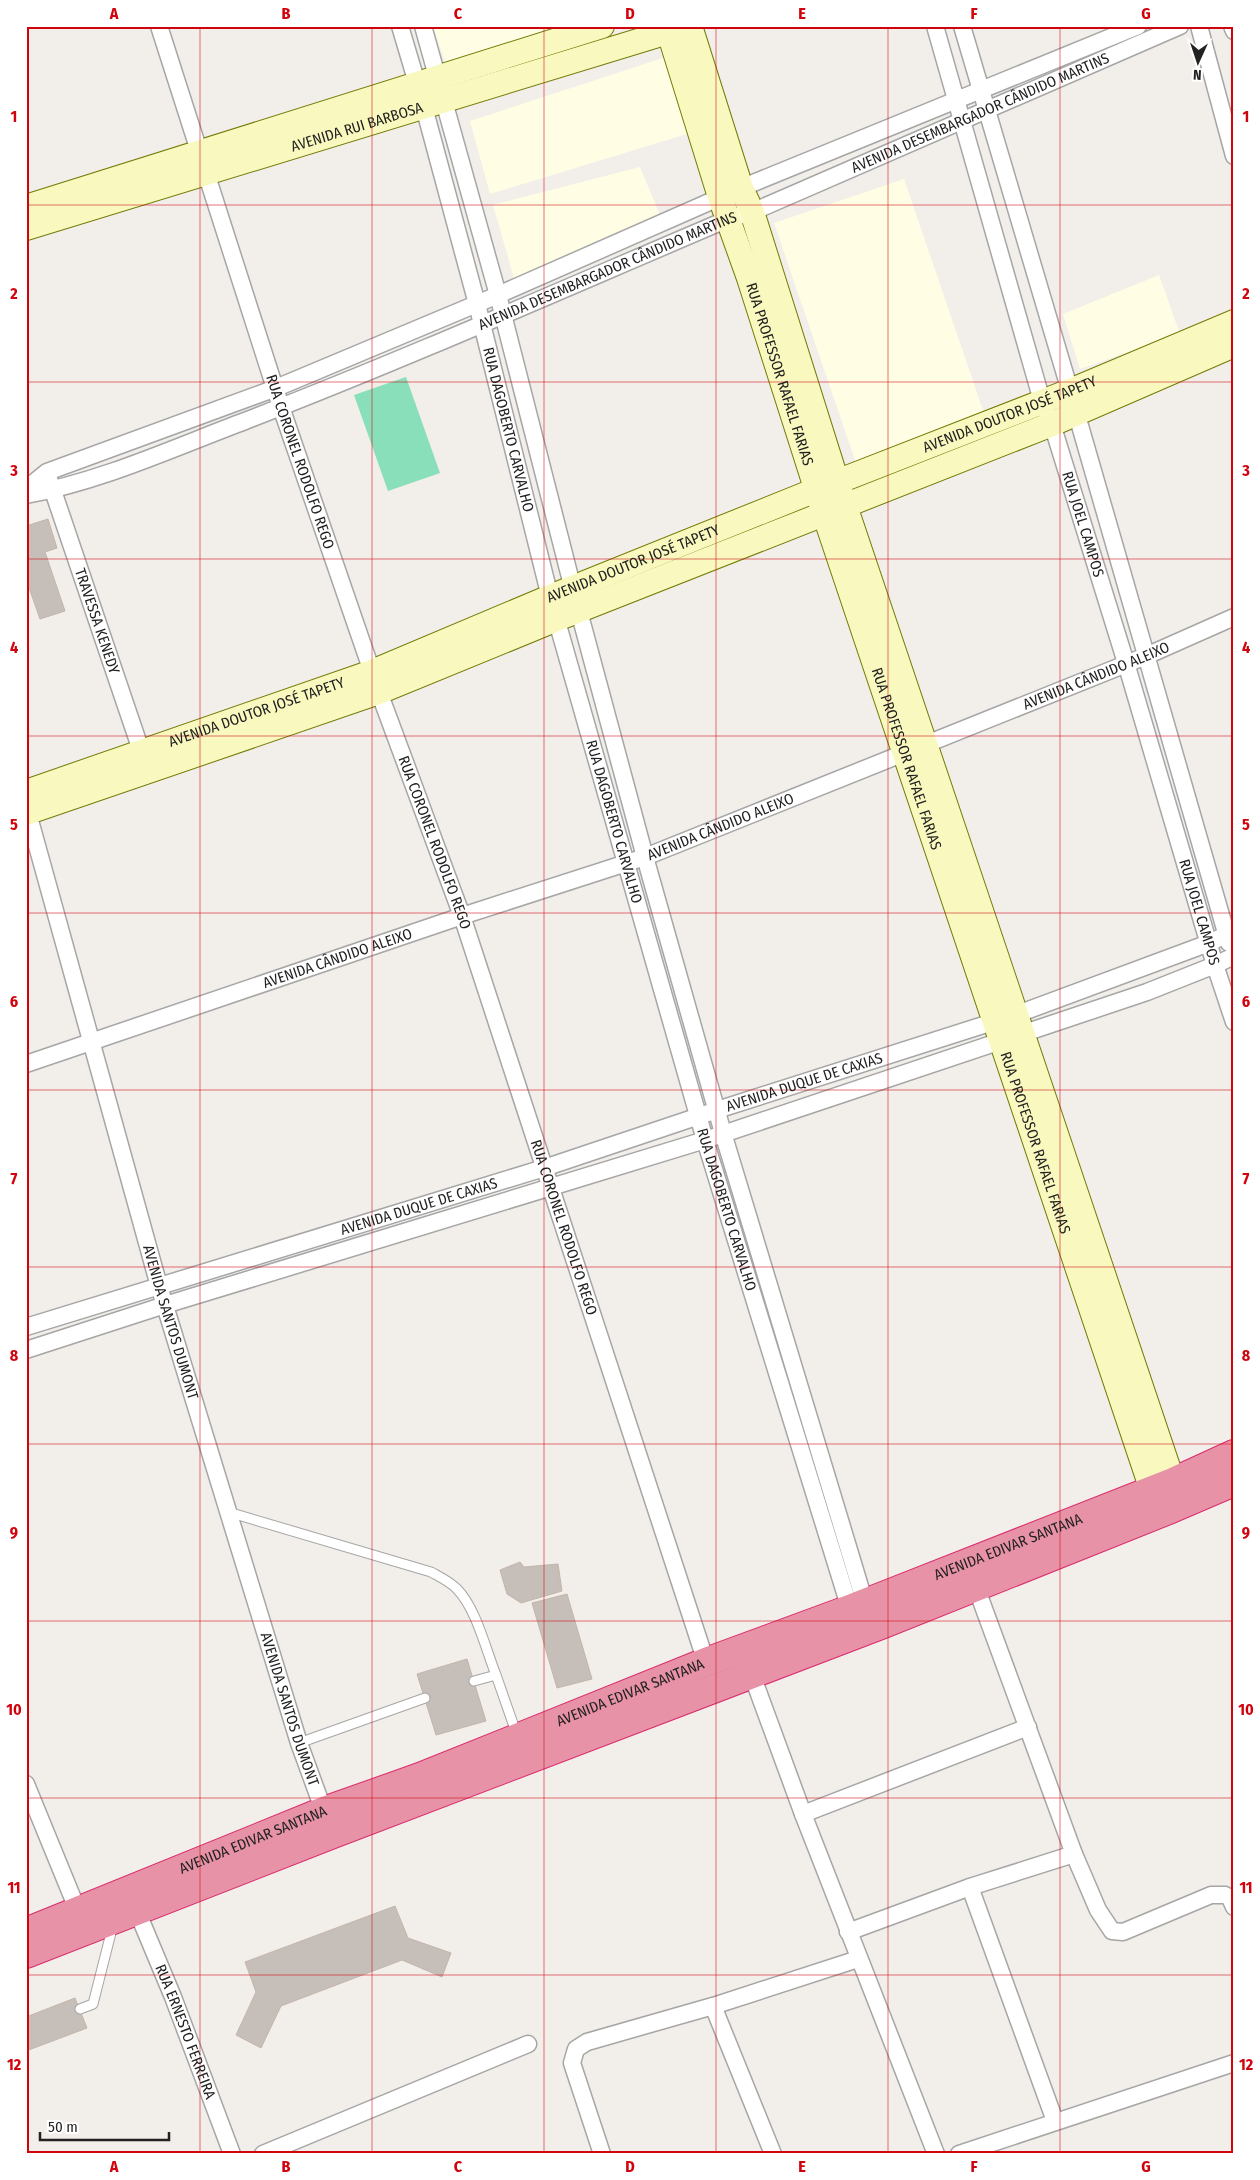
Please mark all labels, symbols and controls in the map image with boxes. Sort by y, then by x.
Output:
text: A [109,4,119,23]
text: B [282,4,291,23]
text: C [454,4,463,23]
text: D [625,4,635,23]
text: E [798,4,806,23]
text: F [970,4,978,23]
text: G [1141,4,1151,23]
north arrow [1172,38,1222,88]
street label: AVENIDA DESEMBARGADOR CÂNDIDO MARTINS [849,49,1112,177]
text: N [1193,66,1202,83]
street label: AVENIDA RUI BARBOSA [289,98,425,156]
text: 1 [11,107,17,126]
text: 1 [1243,107,1249,126]
street label: AVENIDA DESEMBARGADOR CÂNDIDO MARTINS [475,208,739,334]
street label: RUA PROFESSOR RAFAEL FARIAS [742,280,817,468]
text: 2 [9,284,18,303]
text: 2 [1241,284,1250,303]
street label: RUA DAGOBERTO CARVALHO [479,345,537,514]
street label: RUA CORONEL RODOLFO REGO [262,372,338,551]
street label: AVENIDA DOUTOR JOSÉ TAPETY [920,372,1100,456]
text: 3 [9,461,18,480]
text: 3 [1241,461,1250,480]
street label: RUA JOEL CAMPOS [1058,469,1108,579]
street label: AVENIDA DOUTOR JOSÉ TAPETY [544,520,723,606]
street label: TRAVESSA KENEDY [71,566,124,677]
text: 4 [10,638,18,657]
street label: AVENIDA CÂNDIDO ALEIXO [1020,638,1172,713]
text: 4 [1242,638,1250,657]
street label: RUA PROFESSOR RAFAEL FARIAS [868,665,945,852]
street label: AVENIDA DOUTOR JOSÉ TAPETY [166,673,347,751]
street label: RUA DAGOBERTO CARVALHO [582,738,646,905]
street label: RUA CORONEL RODOLFO REGO [394,753,475,931]
street label: AVENIDA CÂNDIDO ALEIXO [644,789,796,864]
text: 5 [10,815,18,834]
text: 5 [1242,815,1250,834]
street label: RUA JOEL CAMPOS [1175,857,1224,967]
street label: AVENIDA CÂNDIDO ALEIXO [261,925,415,992]
text: 6 [10,992,18,1011]
text: 6 [1242,992,1250,1011]
street label: AVENIDA DUQUE DE CAXIAS [724,1049,885,1116]
street label: RUA PROFESSOR RAFAEL FARIAS [996,1049,1074,1236]
street label: RUA DAGOBERTO CARVALHO [693,1126,760,1293]
street label: RUA CORONEL RODOLFO REGO [527,1138,601,1317]
text: 7 [11,1169,18,1188]
text: 7 [1243,1169,1250,1188]
street label: AVENIDA DUQUE DE CAXIAS [338,1174,500,1239]
street label: AVENIDA SANTOS DUMONT [139,1243,202,1402]
text: 8 [10,1346,19,1365]
text: 8 [1242,1346,1251,1365]
street label: AVENIDA EDIVAR SANTANA [931,1510,1085,1584]
text: 9 [10,1523,18,1542]
text: 9 [1242,1523,1250,1542]
street label: AVENIDA SANTOS DUMONT [257,1630,323,1788]
street label: AVENIDA EDIVAR SANTANA [554,1655,707,1730]
text: 10 [6,1700,22,1719]
text: 10 [1238,1700,1254,1719]
street label: AVENIDA EDIVAR SANTANA [177,1802,330,1878]
text: 11 [7,1878,21,1897]
text: 11 [1239,1878,1253,1897]
street label: RUA ERNESTO FERREIRA [151,1962,220,2102]
text: 12 [7,2055,22,2074]
text: 12 [1239,2055,1254,2074]
scale bar [40,2110,169,2142]
text: 50 m [48,2118,78,2136]
text: A [109,2157,119,2176]
text: B [282,2157,291,2176]
text: C [454,2157,463,2176]
text: D [625,2157,635,2176]
text: E [798,2157,806,2176]
text: F [970,2157,978,2176]
text: G [1141,2157,1151,2176]

